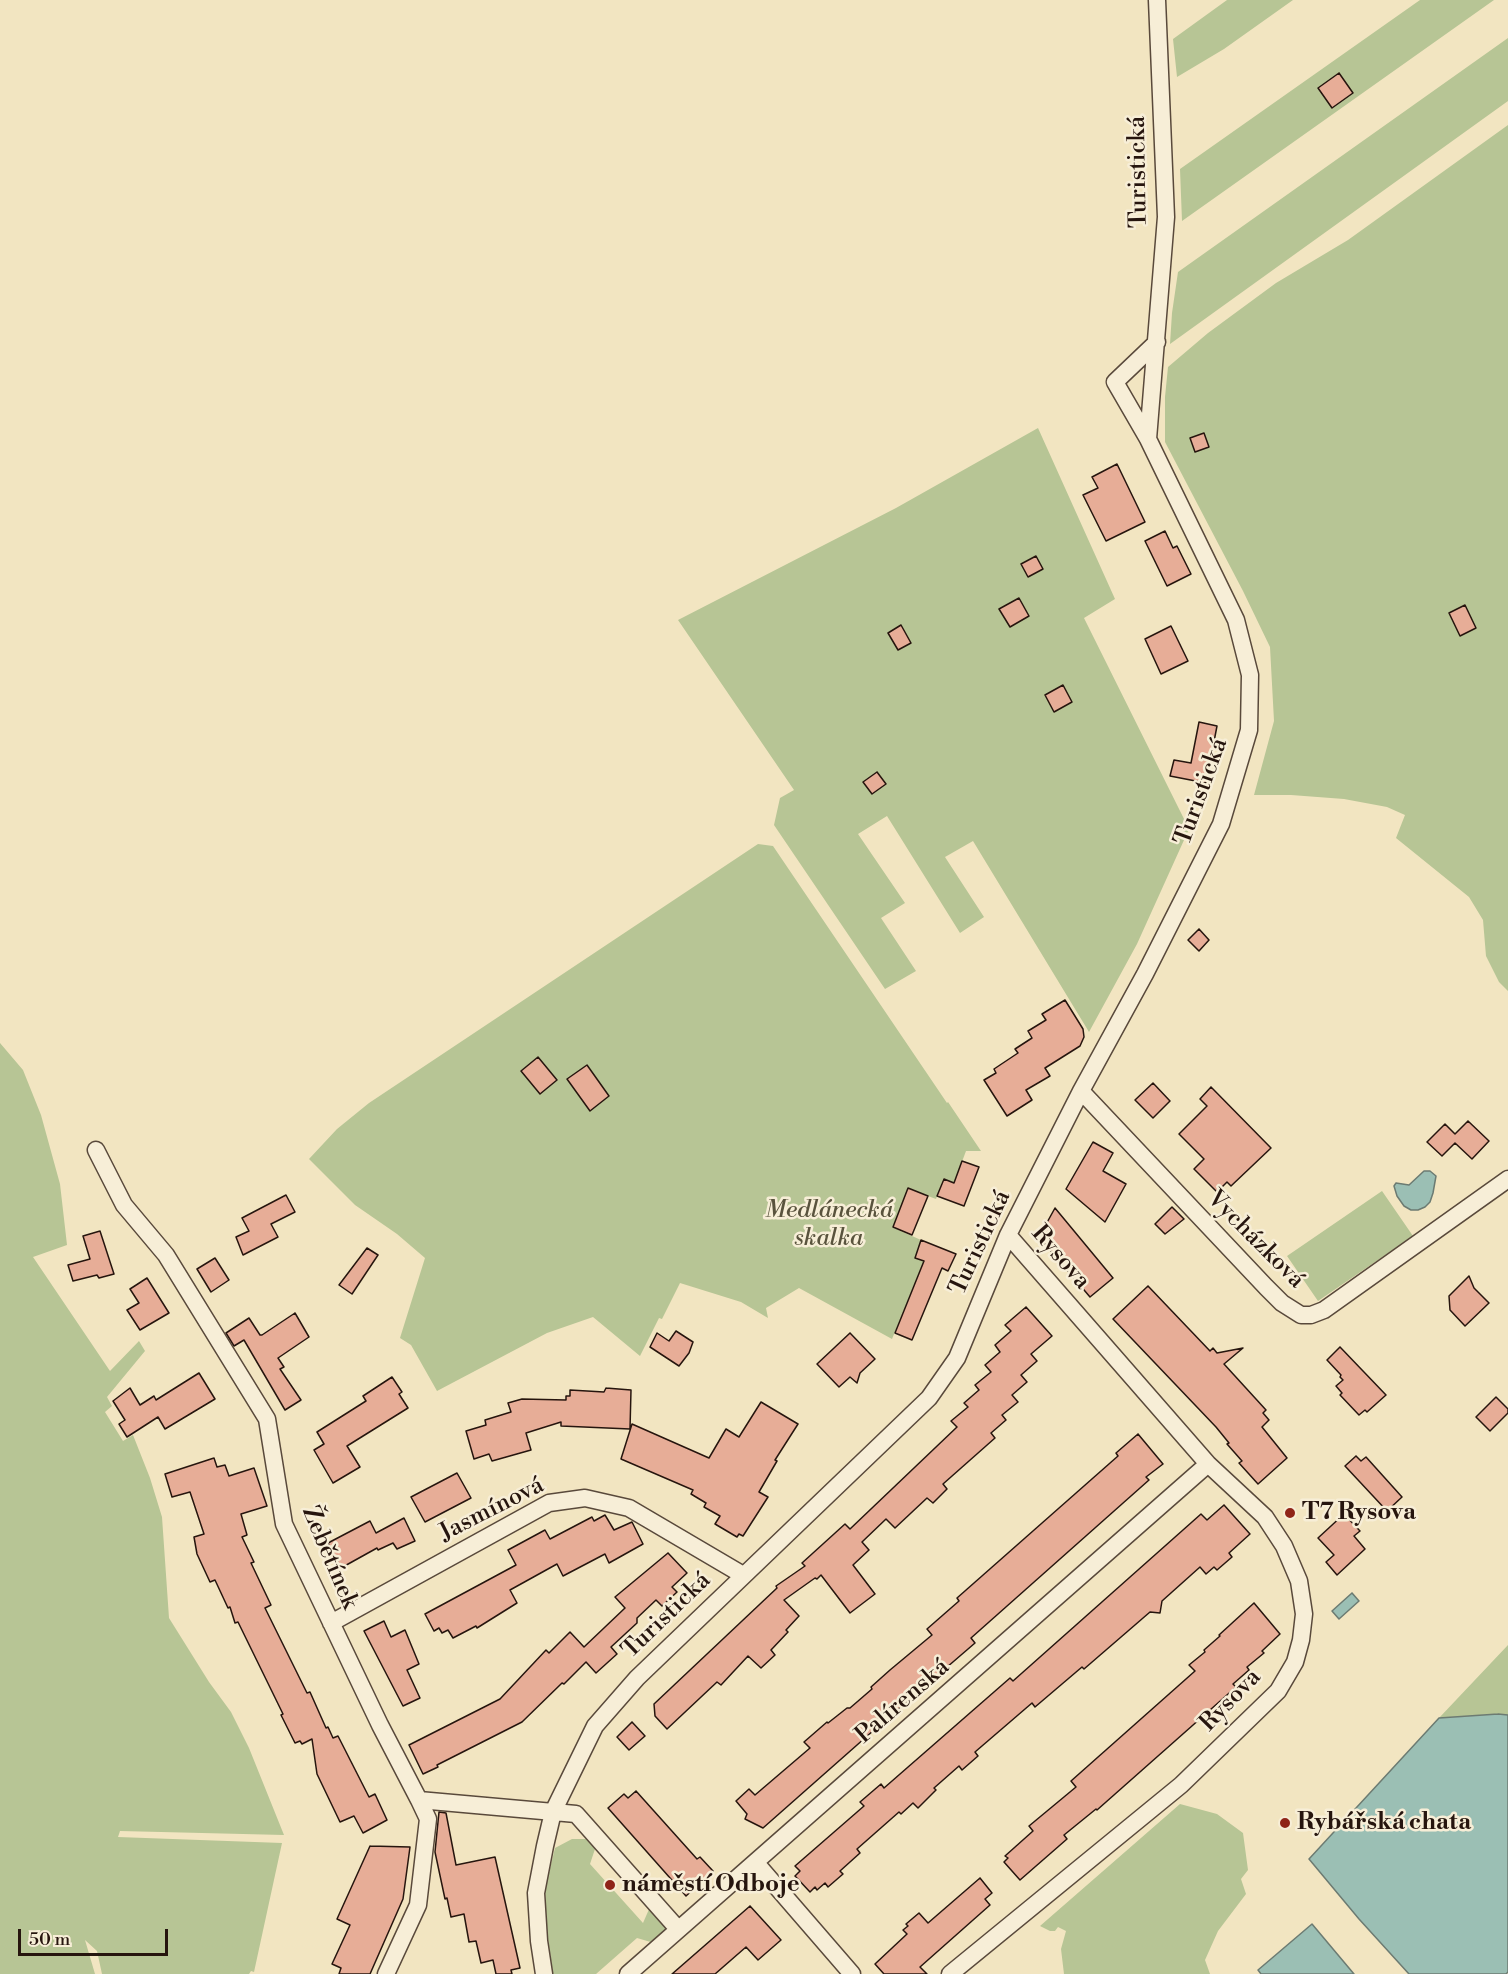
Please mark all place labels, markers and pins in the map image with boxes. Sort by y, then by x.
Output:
place label: T7 Rysova [1302,1499,1416,1527]
marker: T7 Rysova [1283,1506,1297,1520]
place label: Rybářská chata [1297,1809,1471,1837]
marker: Rybářská chata [1278,1816,1292,1830]
place label: náměstí Odboje [622,1871,800,1899]
marker: náměstí Odboje [603,1878,617,1892]

